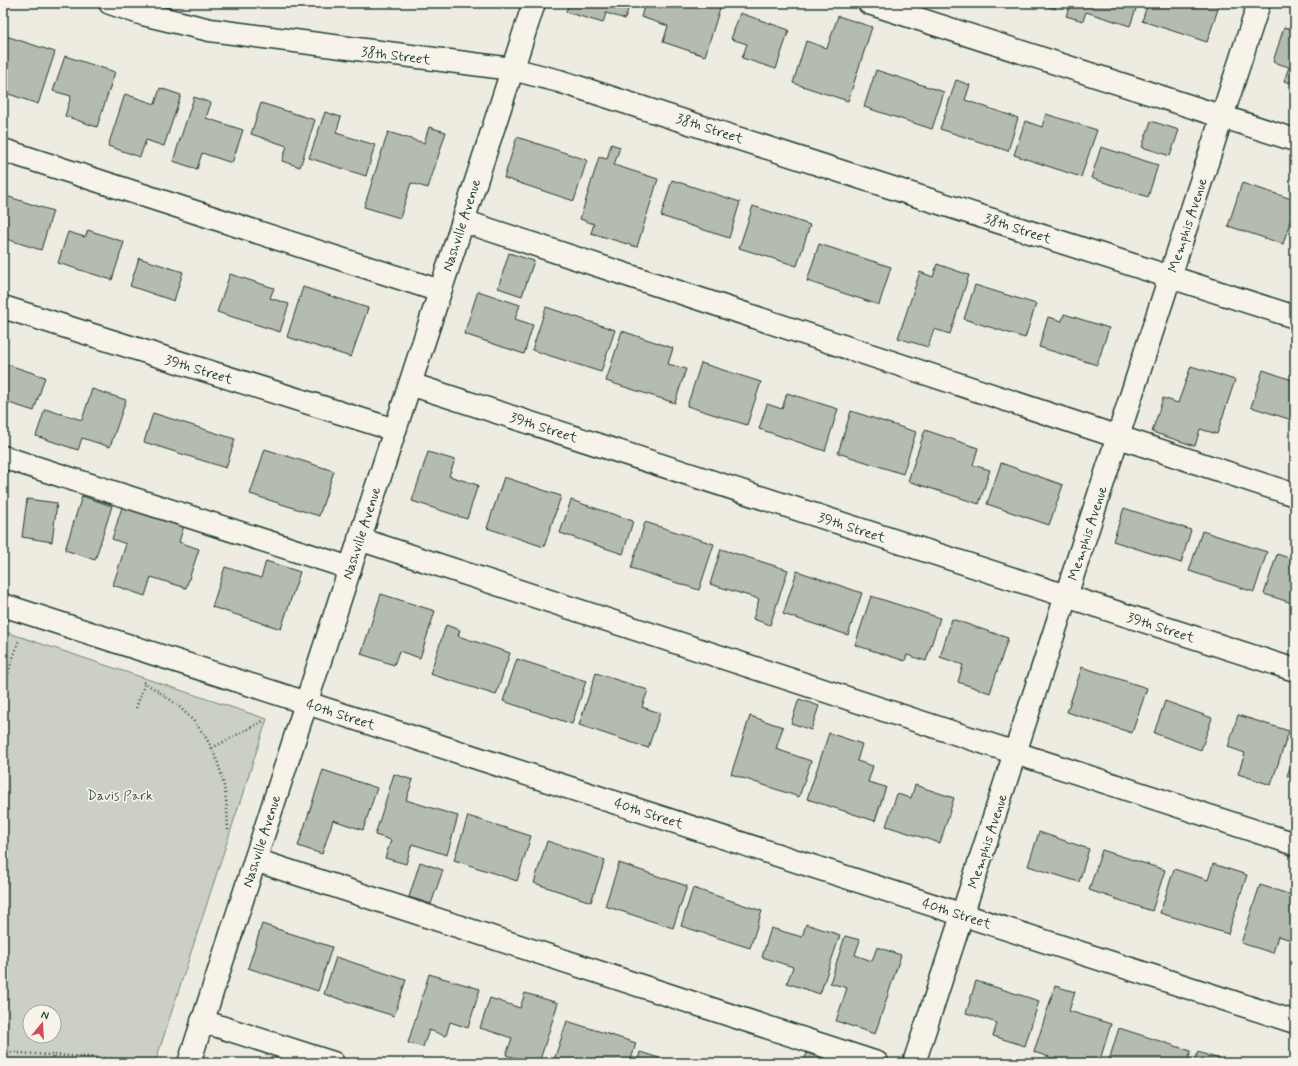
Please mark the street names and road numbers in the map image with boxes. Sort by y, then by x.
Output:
street label: 38th Street [360,43,432,69]
street label: 38th Street [674,110,746,149]
street label: Memphis Avenue [1164,175,1212,275]
street label: Nashville Avenue [439,176,485,274]
street label: 38th Street [982,210,1054,249]
street label: 39th Street [162,351,236,389]
street label: 39th Street [507,409,581,448]
street label: Memphis Avenue [1064,483,1112,583]
street label: Nashville Avenue [339,484,385,582]
street label: 39th Street [815,509,889,548]
street label: 39th Street [1124,609,1198,648]
street label: 40th Street [304,695,378,735]
street label: Memphis Avenue [964,791,1012,891]
street label: Nashville Avenue [239,792,285,890]
street label: 40th Street [612,794,686,834]
street label: 40th Street [920,894,994,934]

